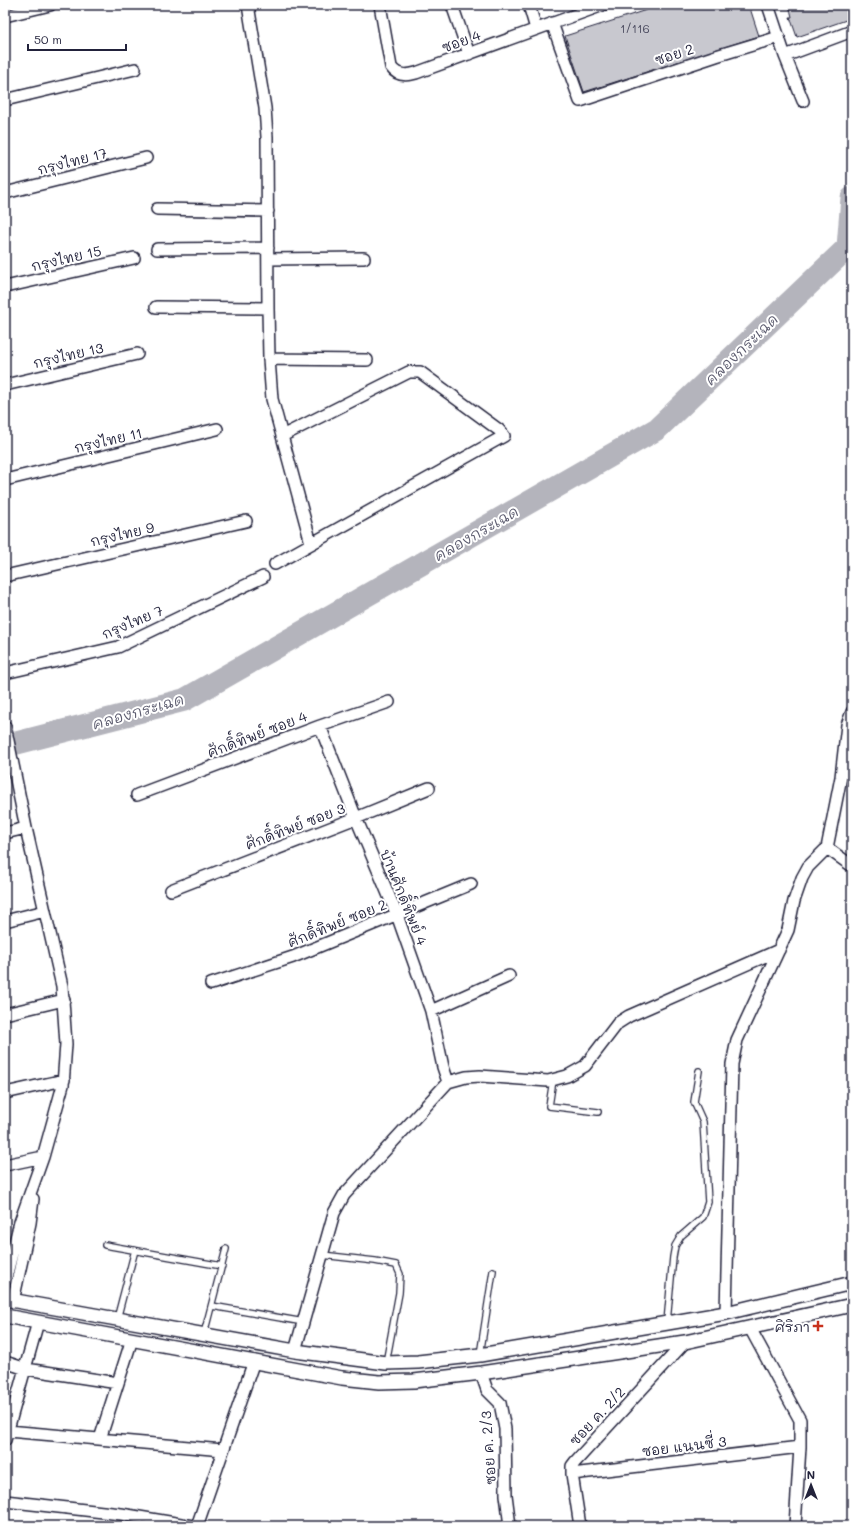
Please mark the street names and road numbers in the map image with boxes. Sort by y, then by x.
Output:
street label: ซอย 4 [439,25,484,57]
street label: ซอย 2 [652,39,696,69]
street label: กรุงไทย 17 [35,143,110,181]
street label: กรุงไทย 15 [29,241,103,277]
street label: กรุงไทย 13 [31,338,105,374]
street label: กรุงไทย 11 [72,423,145,459]
street label: กรุงไทย 9 [88,517,156,553]
street label: กรุงไทย 7 [98,600,167,645]
street label: ศักดิ์ทิพย์ ซอย 4 [203,704,310,762]
street label: ศักดิ์ทิพย์ ซอย 3 [241,796,348,854]
street label: บ้านศักดิ์ทิพย์ 4 [376,845,435,949]
street label: ศักดิ์ทิพย์ ซอย 2 [284,892,389,952]
street label: ซอย ค. 2/2 [565,1383,629,1449]
street label: ซอย ค. 2/3 [476,1410,500,1486]
street label: ซอย แนนซี่ 3 [640,1428,727,1461]

